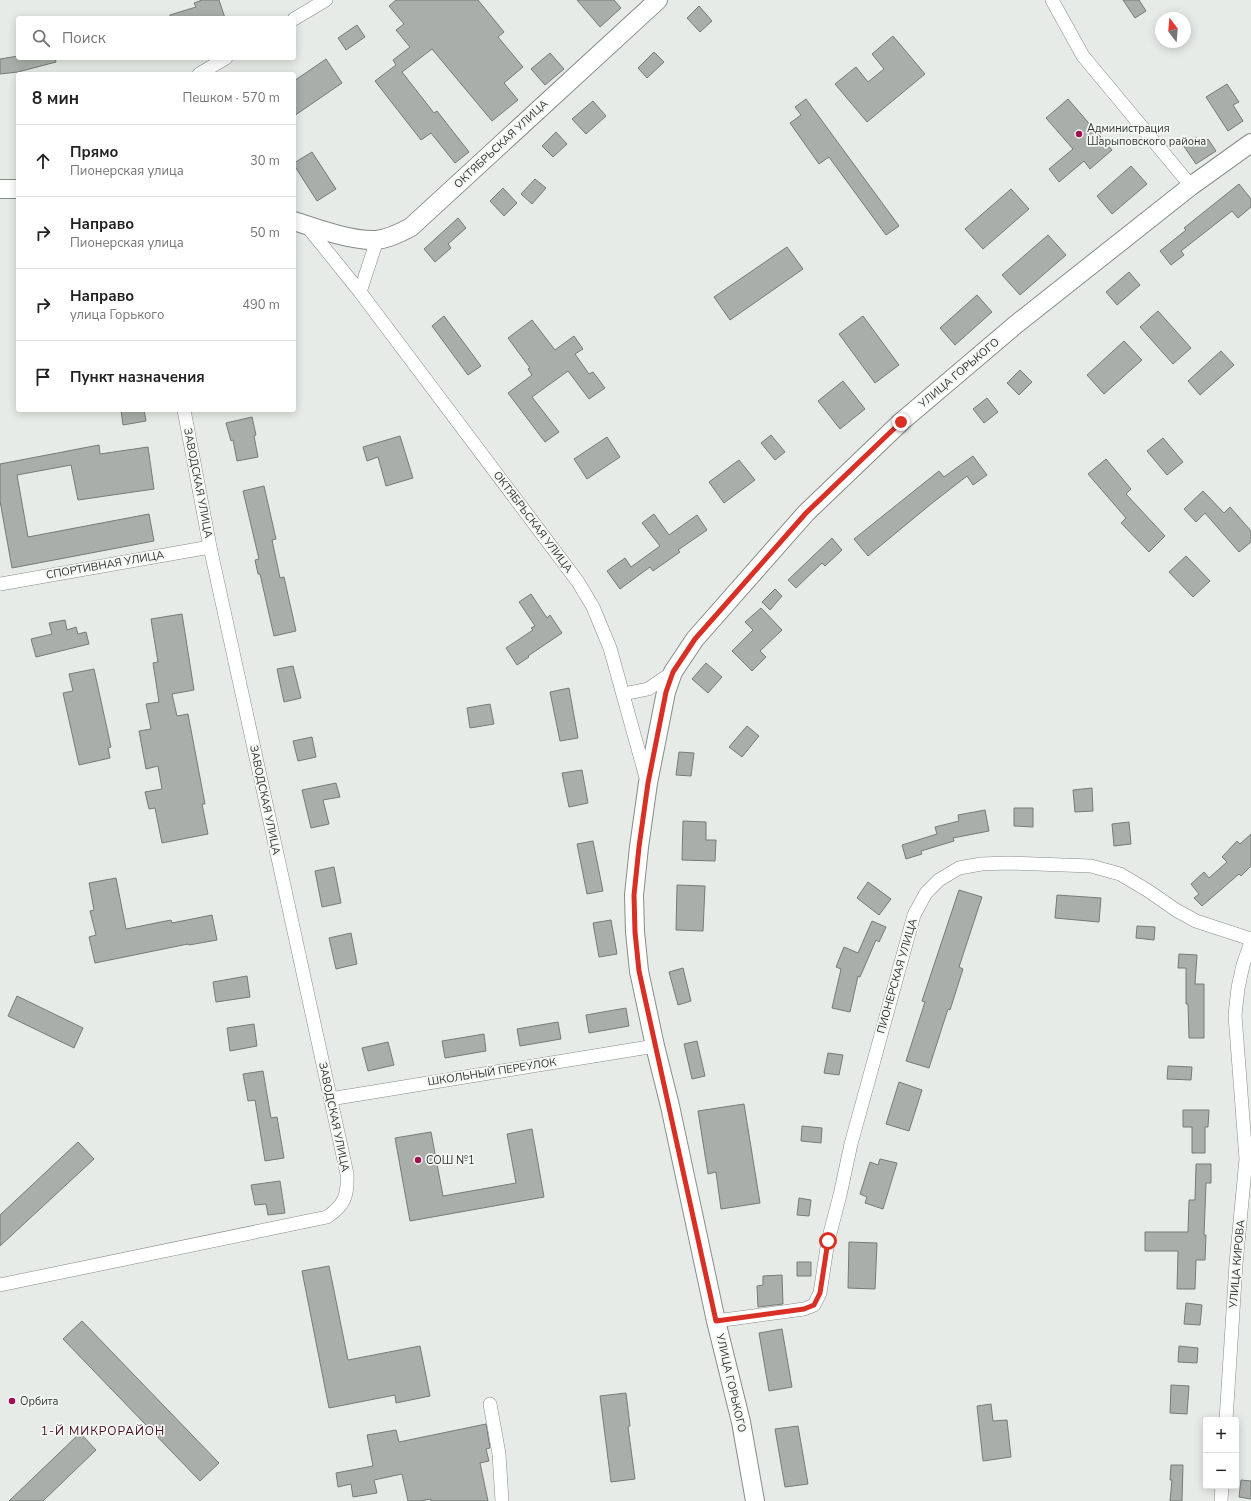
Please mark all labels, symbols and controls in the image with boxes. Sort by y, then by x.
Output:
north arrow [1155,12,1191,48]
search box [16,16,296,60]
icon: search [30,27,52,49]
text: Поиск [62,28,106,48]
text: 8 мин [32,87,79,110]
text: Пешком · 570 m [182,89,280,107]
street label: ОКТЯБРЬСКАЯ УЛИЦА [451,96,551,192]
place label: Администрация Шарыповского района [1087,121,1206,149]
marker: Администрация Шарыповского района [1074,129,1084,139]
text: Прямо [70,142,118,162]
icon: ahead [32,150,54,172]
text: 30 m [250,152,280,170]
text: Пионерская улица [70,162,184,180]
text: Направо [70,214,134,234]
icon: right [32,222,54,244]
text: 50 m [250,224,280,242]
text: Пионерская улица [70,234,184,252]
text: Направо [70,286,134,306]
icon: right [32,294,54,316]
text: 490 m [242,296,280,314]
text: улица Горького [70,306,164,324]
street label: УЛИЦА ГОРЬКОГО [915,335,1003,412]
icon: arrive [32,366,54,388]
text: Пункт назначения [70,367,205,387]
route end [892,413,910,431]
street label: ЗАВОДСКАЯ УЛИЦА [180,427,216,539]
street label: ОКТЯБРЬСКАЯ УЛИЦА [490,468,576,576]
street label: СПОРТИВНАЯ УЛИЦА [45,547,165,583]
street label: ЗАВОДСКАЯ УЛИЦА [246,744,284,856]
street label: ПИОНЕРСКАЯ УЛИЦА [873,917,921,1035]
street label: ШКОЛЬНЫЙ ПЕРЕУЛОК [427,1054,557,1090]
street label: ЗАВОДСКАЯ УЛИЦА [315,1061,353,1173]
place label: СОШ №1 [426,1153,475,1168]
marker: СОШ №1 [413,1155,423,1165]
street label: УЛИЦА КИРОВА [1226,1219,1248,1310]
route start [819,1232,837,1250]
street label: УЛИЦА ГОРЬКОГО [712,1331,750,1434]
place label: Орбита [20,1394,58,1409]
marker: Орбита [7,1396,17,1406]
map controls [1203,1417,1239,1489]
button: + [1203,1417,1239,1453]
district label: 1-Й МИКРОРАЙОН [41,1423,165,1439]
button: − [1203,1453,1239,1489]

